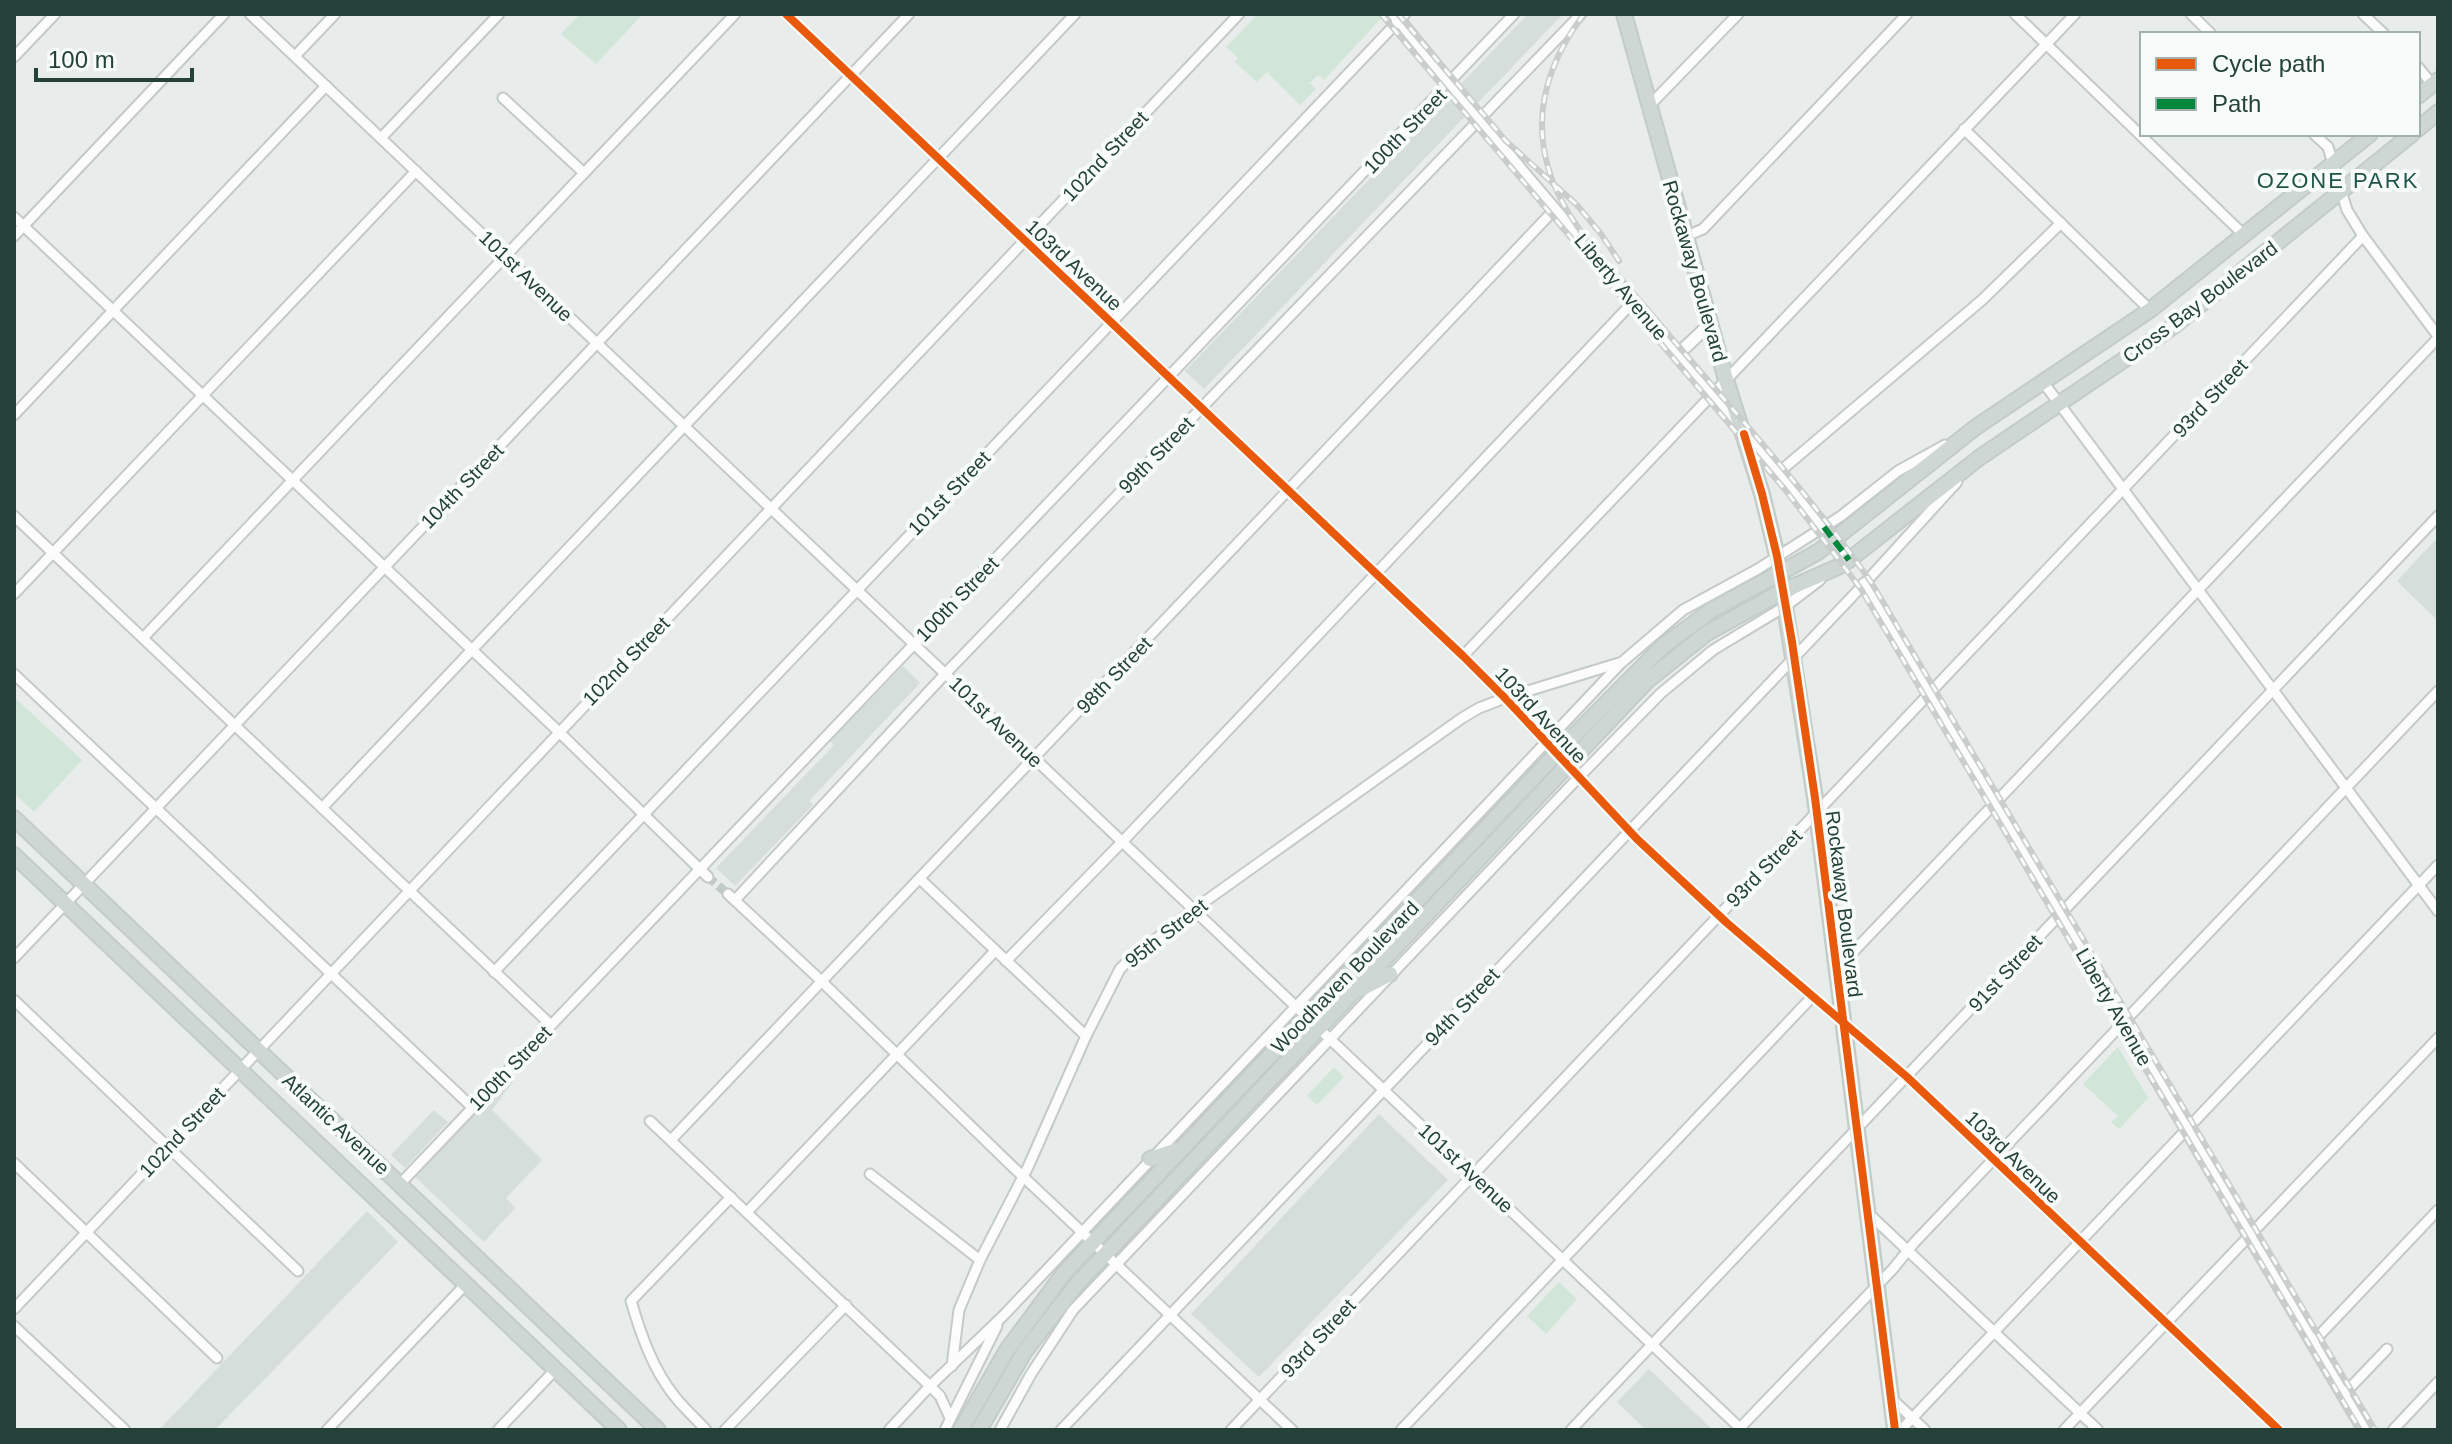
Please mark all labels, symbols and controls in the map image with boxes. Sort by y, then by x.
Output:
scale bar [36,32,192,82]
legend [2140,32,2420,136]
text: 100 m [48,46,115,73]
text: Cycle path [2212,50,2325,77]
street label: 100th Street [1359,84,1451,178]
text: Path [2212,90,2261,117]
street label: 102nd Street [1058,106,1152,205]
district label: OZONE PARK [2257,168,2419,193]
street label: Rockaway Boulevard [1659,178,1731,364]
street label: 103rd Avenue [1021,215,1127,315]
street label: 101st Avenue [475,226,577,326]
street label: Liberty Avenue [1570,229,1672,345]
street label: Cross Bay Boulevard [2118,237,2282,367]
street label: 93rd Street [2168,354,2252,442]
street label: 99th Street [1114,412,1198,498]
street label: 104th Street [416,439,508,533]
street label: 101st Street [904,446,995,539]
street label: 100th Street [911,552,1003,646]
street label: 102nd Street [578,612,674,710]
street label: 98th Street [1072,632,1156,718]
street label: 103rd Avenue [1491,662,1591,768]
street label: 101st Avenue [945,672,1047,772]
street label: Rockaway Boulevard [1822,809,1866,999]
street label: 93rd Street [1722,824,1807,911]
street label: 95th Street [1121,894,1212,972]
street label: Woodhaven Boulevard [1267,897,1423,1057]
street label: 91st Street [1964,930,2046,1016]
street label: Liberty Avenue [2071,944,2157,1070]
street label: 94th Street [1421,963,1504,1050]
street label: 100th Street [464,1021,556,1115]
street label: Atlantic Avenue [278,1069,394,1179]
street label: 102nd Street [135,1082,229,1181]
street label: 103rd Avenue [1961,1106,2065,1208]
street label: 101st Avenue [1414,1119,1518,1217]
street label: 93rd Street [1276,1294,1360,1382]

